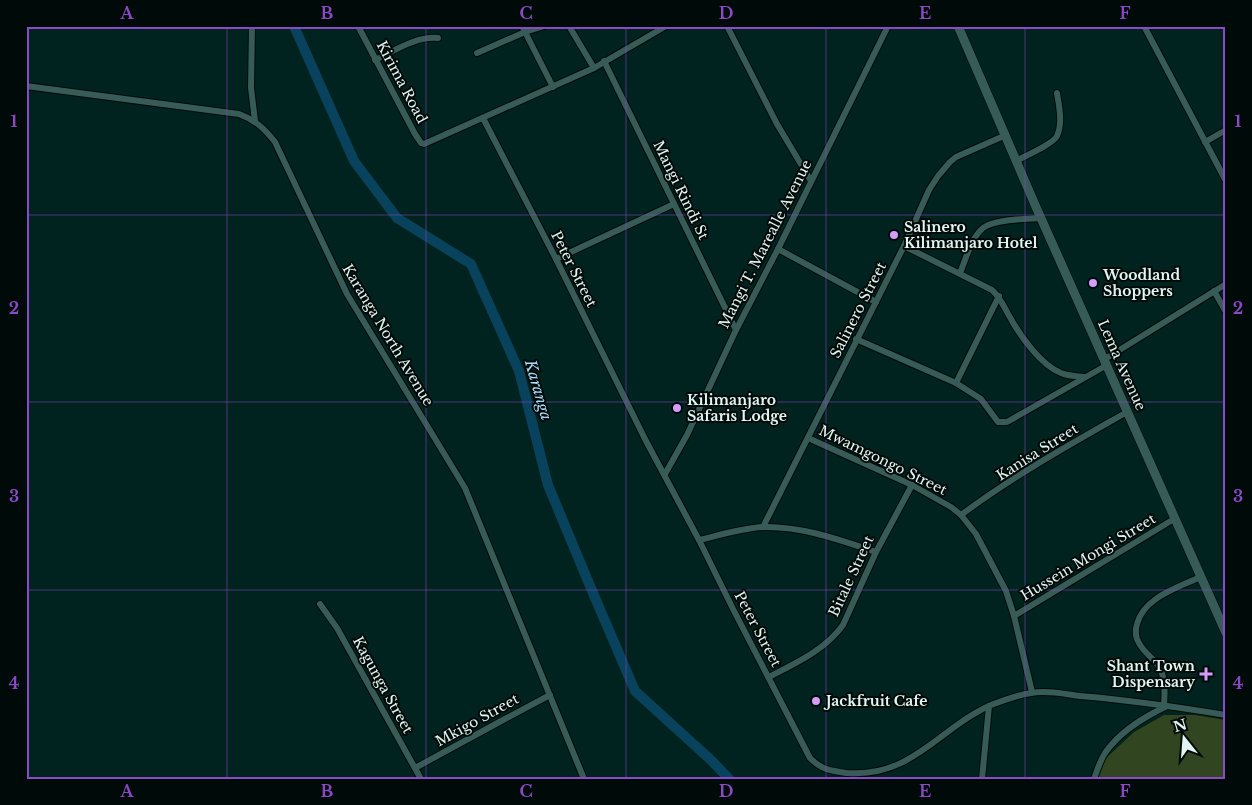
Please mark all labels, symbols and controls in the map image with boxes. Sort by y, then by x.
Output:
text: A [120,3,135,23]
text: B [321,3,334,23]
text: C [519,3,533,23]
text: D [719,3,733,23]
text: E [919,3,931,23]
text: F [1119,3,1131,23]
street label: Kirima Road [373,38,432,127]
text: 1 [11,111,18,131]
text: 1 [1235,111,1242,131]
street label: Mangi Rindi St [649,138,713,243]
street label: Mangi T. Marealle Avenue [715,157,815,331]
place label: Salinero Kilimanjaro Hotel [904,218,1038,252]
street label: Peter Street [547,228,601,311]
marker: Salinero Kilimanjaro Hotel [888,229,900,241]
street label: Salinero Street [826,258,890,361]
street label: Karanga North Avenue [338,261,438,409]
place label: Woodland Shoppers [1102,266,1180,300]
marker: Woodland Shoppers [1087,277,1099,289]
text: 2 [9,298,19,318]
text: 2 [1233,298,1243,318]
street label: Lema Avenue [1094,317,1150,413]
water label: Karanga [521,356,556,422]
place label: Kilimanjaro Safaris Lodge [687,391,787,425]
marker: Kilimanjaro Safaris Lodge [671,402,683,414]
street label: Kanisa Street [993,419,1082,484]
street label: Mwamgongo Street [816,421,951,499]
text: 3 [9,486,19,506]
text: 3 [1233,486,1243,506]
street label: Hussein Mongi Street [1017,509,1159,604]
street label: Bitale Street [824,532,878,619]
street label: Peter Street [731,588,786,670]
street label: Kagunga Street [349,633,417,737]
place label: Shant Town Dispensary [1107,657,1196,691]
marker: Shant Town Dispensary [1199,667,1213,681]
text: 4 [9,673,19,693]
text: 4 [1233,673,1243,693]
street label: Mkigo Street [432,689,522,750]
place label: Jackfruit Cafe [823,692,928,710]
marker: Jackfruit Cafe [810,695,822,707]
north arrow [1160,712,1210,762]
text: N [1171,715,1189,736]
text: A [120,781,135,801]
text: B [321,781,334,801]
text: C [519,781,533,801]
text: D [719,781,733,801]
text: E [919,781,931,801]
text: F [1119,781,1131,801]

